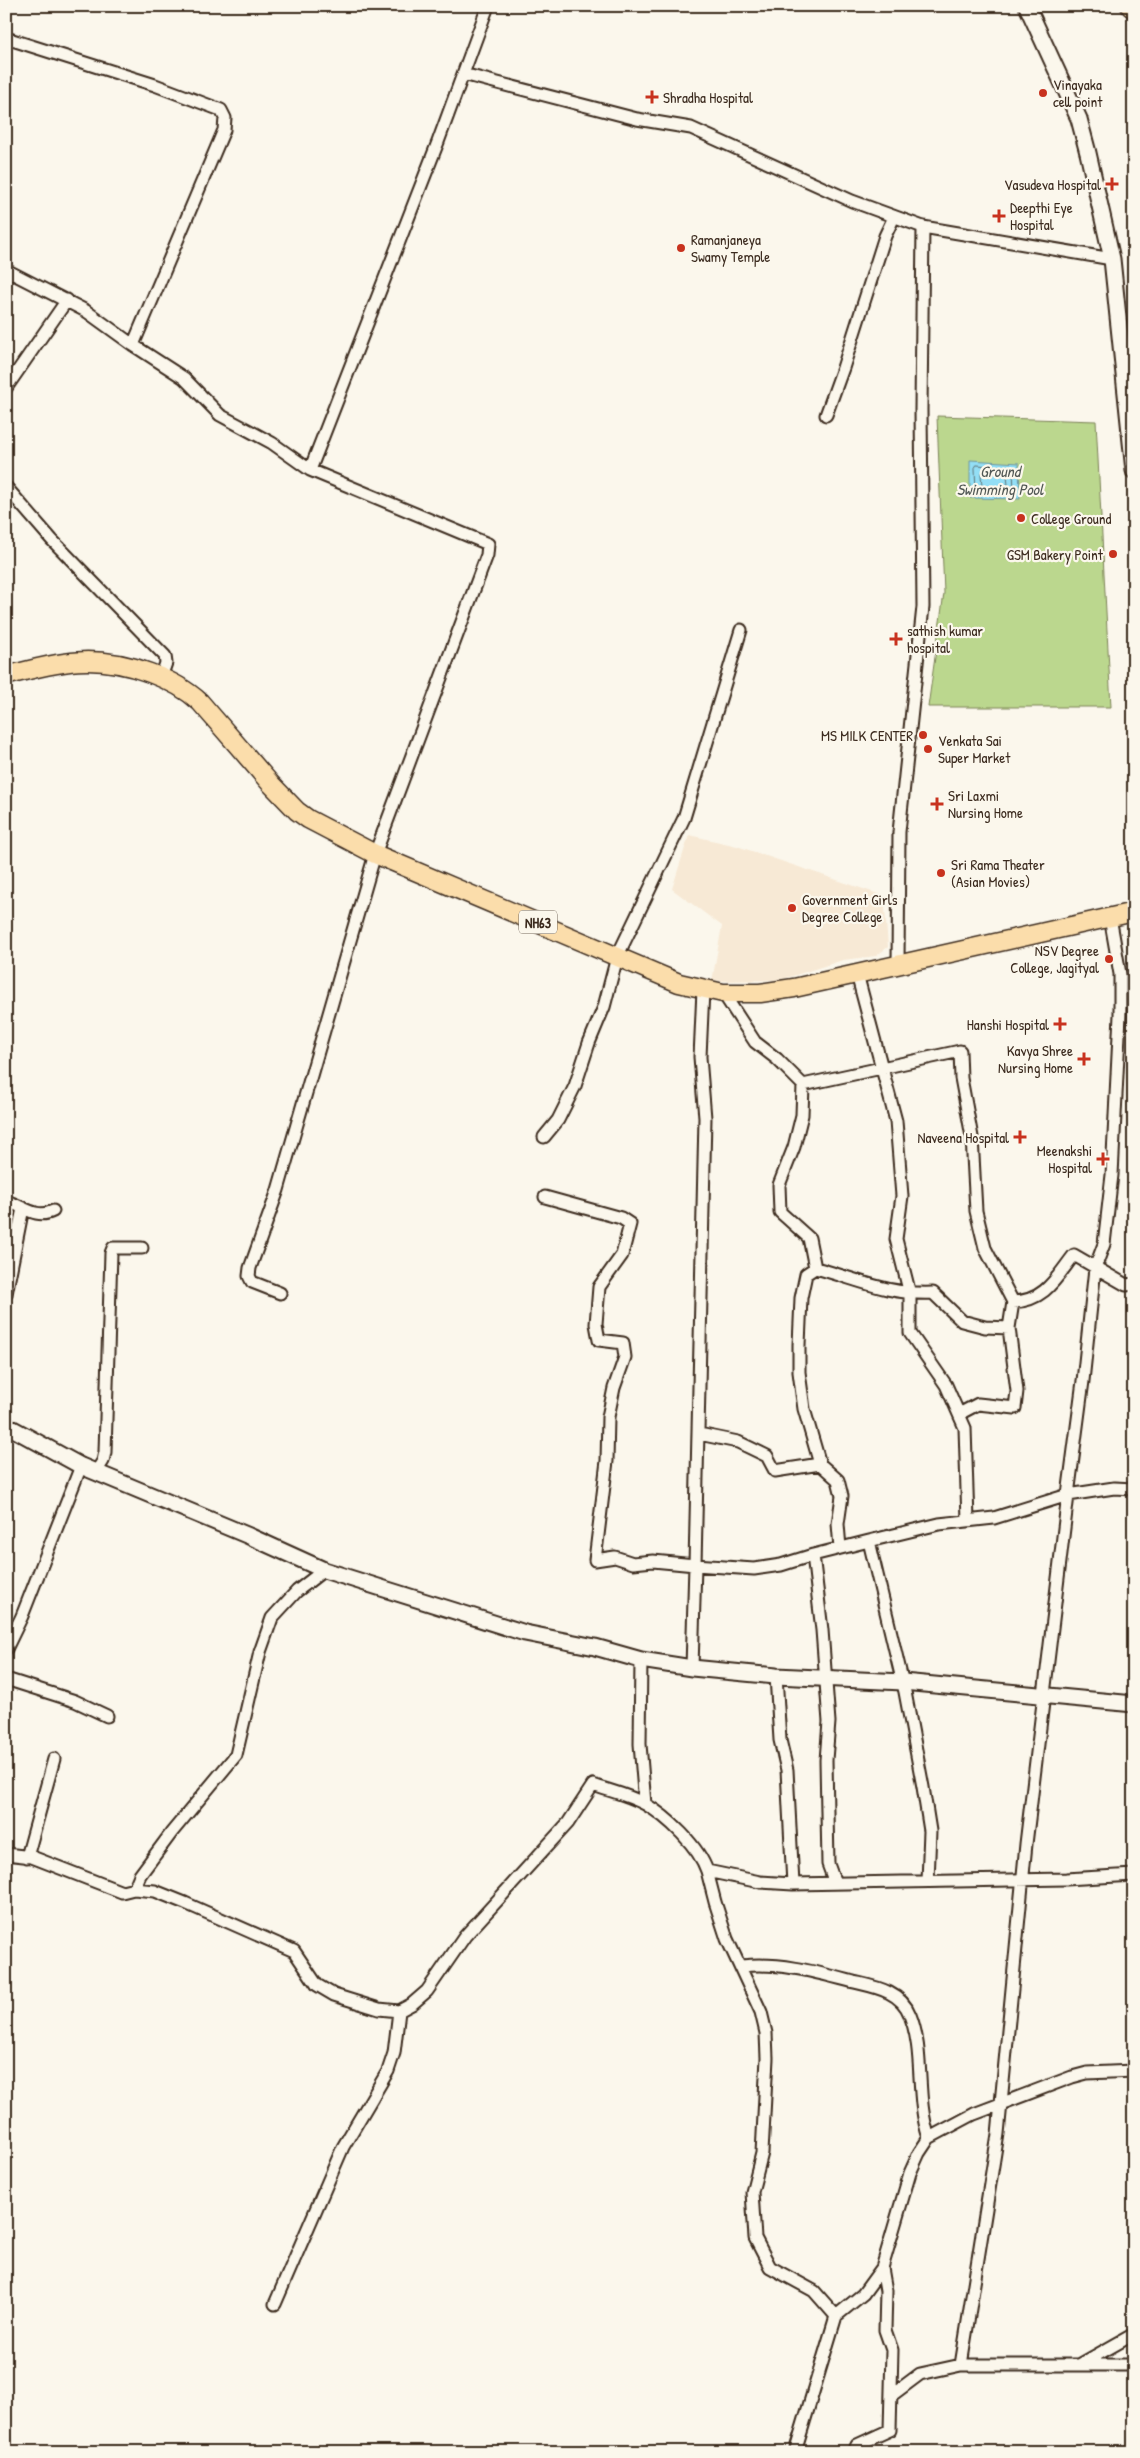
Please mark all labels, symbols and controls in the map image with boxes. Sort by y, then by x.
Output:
place label: Vinayaka cell point [1053,74,1103,112]
place label: Shradha Hospital [663,87,753,108]
marker: Vinayaka cell point [1037,87,1049,99]
marker: Shradha Hospital [645,90,659,104]
place label: Vasudeva Hospital [1004,174,1101,195]
marker: Vasudeva Hospital [1105,177,1119,191]
place label: Deepthi Eye Hospital [1010,197,1073,235]
marker: Deepthi Eye Hospital [992,209,1006,223]
place label: Ramanjaneya Swamy Temple [691,229,770,267]
marker: Ramanjaneya Swamy Temple [675,242,687,254]
water label: Ground Swimming Pool [957,460,1044,500]
place label: College Ground [1031,508,1112,529]
marker: College Ground [1015,512,1027,524]
place label: GSM Bakery Point [1007,544,1104,565]
marker: GSM Bakery Point [1107,548,1119,560]
place label: sathish kumar hospital [907,620,983,658]
marker: sathish kumar hospital [889,632,903,646]
place label: MS MILK CENTER [821,725,913,746]
marker: MS MILK CENTER [917,729,929,741]
place label: Venkata Sai Super Market [938,730,1011,768]
marker: Venkata Sai Super Market [922,743,934,755]
place label: Sri Laxmi Nursing Home [948,785,1023,823]
marker: Sri Laxmi Nursing Home [930,797,944,811]
place label: Sri Rama Theater (Asian Movies) [951,854,1045,892]
marker: Sri Rama Theater (Asian Movies) [935,867,947,879]
place label: Government Girls Degree College [802,889,898,927]
marker: Government Girls Degree College [786,902,798,914]
road number: NH63 [519,910,557,934]
place label: NSV Degree College, Jagityal [1010,940,1099,978]
marker: NSV Degree College, Jagityal [1103,953,1115,965]
place label: Hanshi Hospital [967,1014,1049,1035]
marker: Hanshi Hospital [1053,1017,1067,1031]
place label: Kavya Shree Nursing Home [998,1040,1073,1078]
marker: Kavya Shree Nursing Home [1077,1052,1091,1066]
place label: Naveena Hospital [917,1127,1009,1148]
marker: Naveena Hospital [1013,1130,1027,1144]
place label: Meenakshi Hospital [1037,1140,1092,1178]
marker: Meenakshi Hospital [1096,1152,1110,1166]

